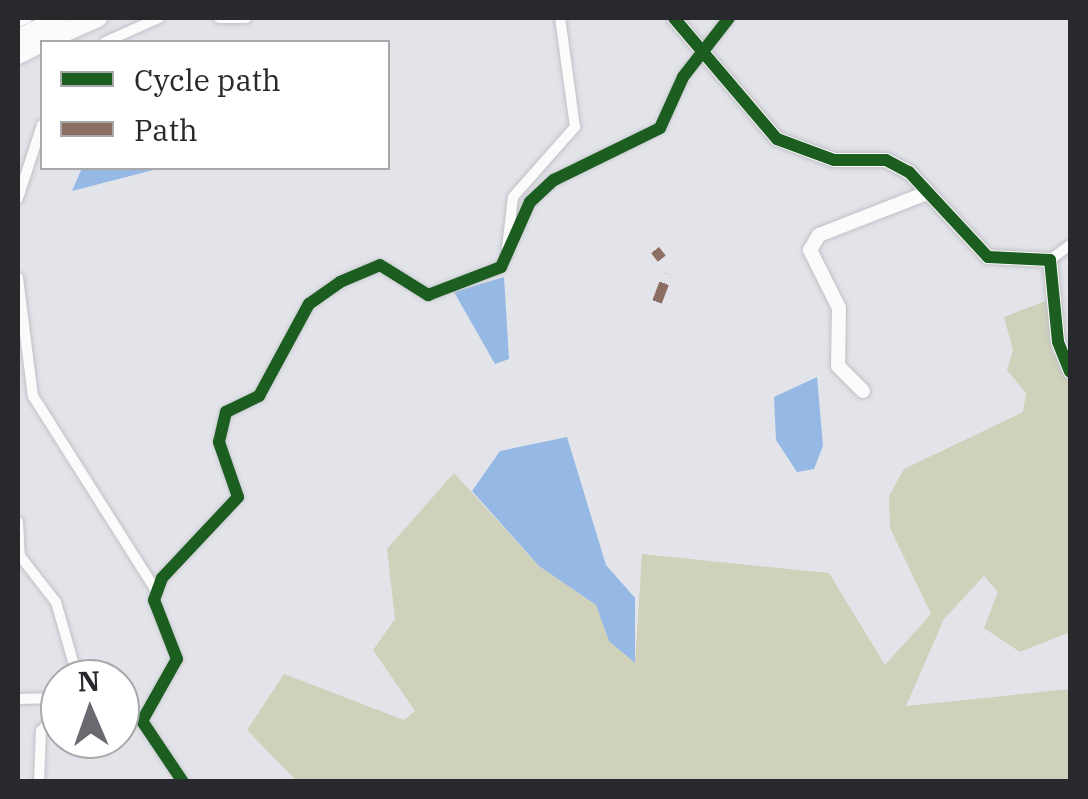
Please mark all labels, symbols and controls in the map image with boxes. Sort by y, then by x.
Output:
legend [40,40,390,170]
text: Cycle path [134,60,281,99]
text: Path [134,110,198,149]
north arrow [40,659,140,759]
text: N [77,662,101,699]

